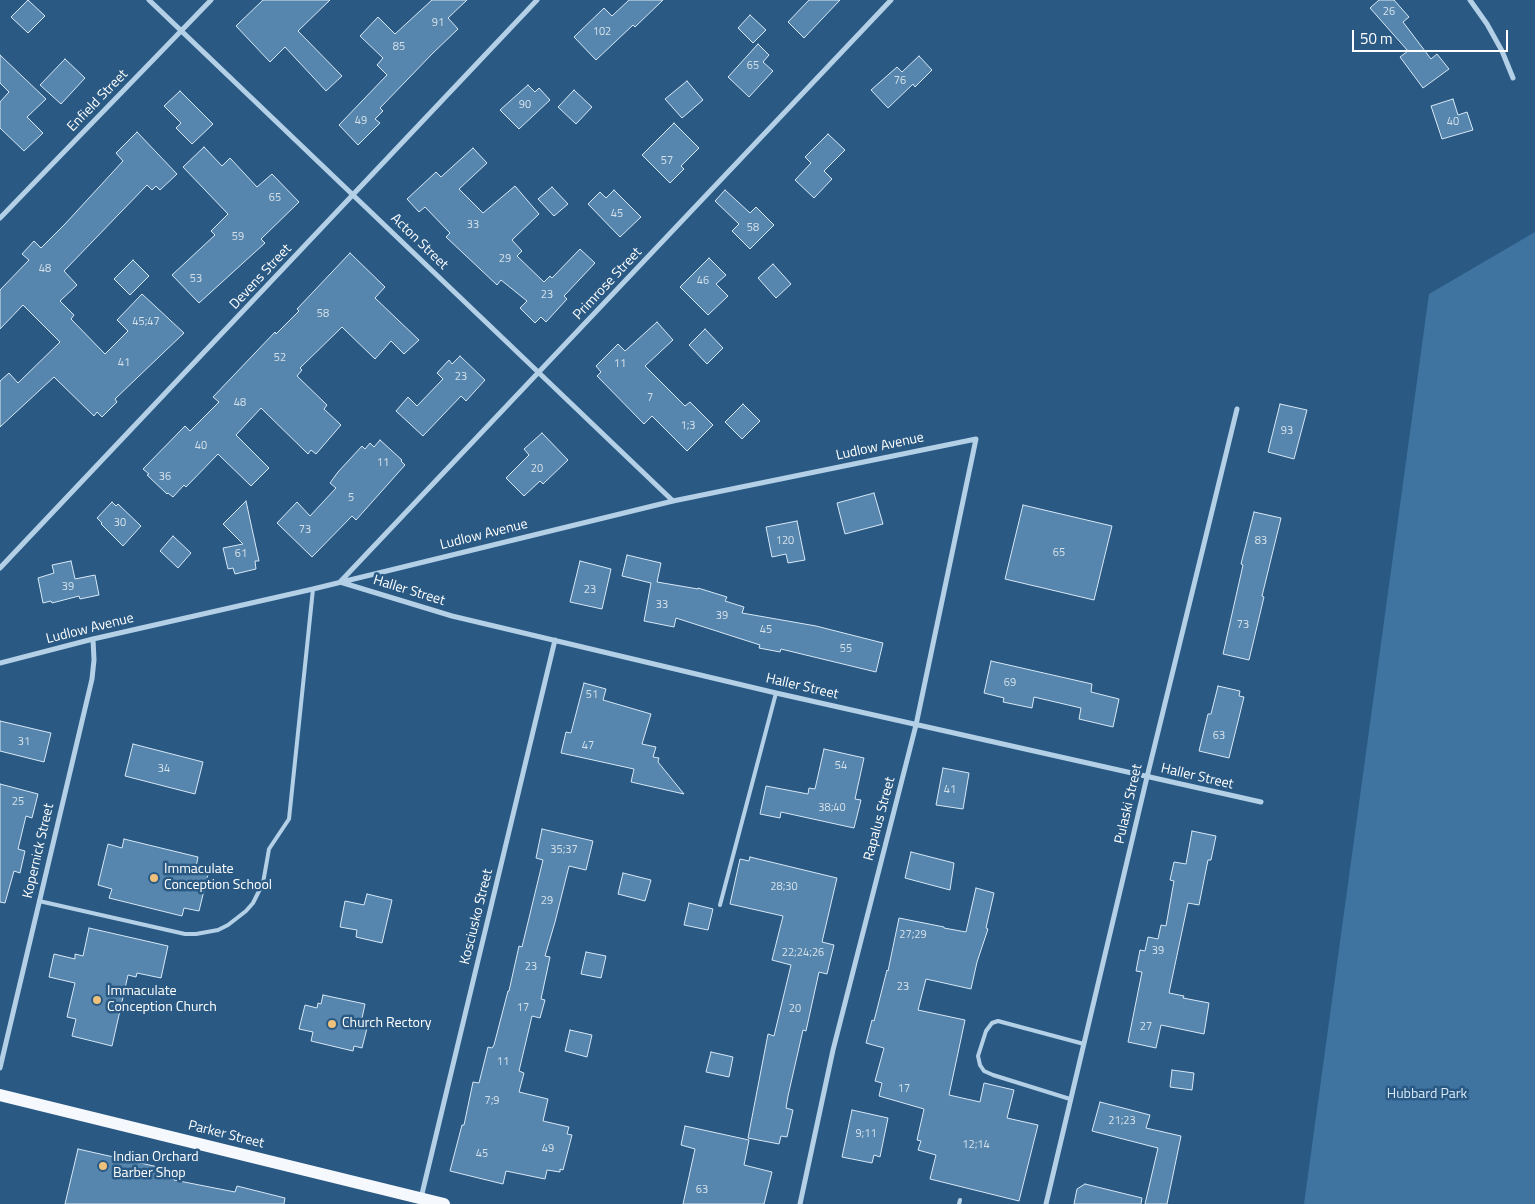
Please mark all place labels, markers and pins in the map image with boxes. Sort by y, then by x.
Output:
place label: Immaculate Conception School [164,862,272,894]
marker: Immaculate Conception School [148,872,160,884]
place label: Immaculate Conception Church [107,984,217,1016]
marker: Immaculate Conception Church [91,994,103,1006]
place label: Church Rectory [342,1016,432,1032]
marker: Church Rectory [326,1018,338,1030]
place label: Indian Orchard Barber Shop [113,1150,199,1182]
marker: Indian Orchard Barber Shop [97,1160,109,1172]

